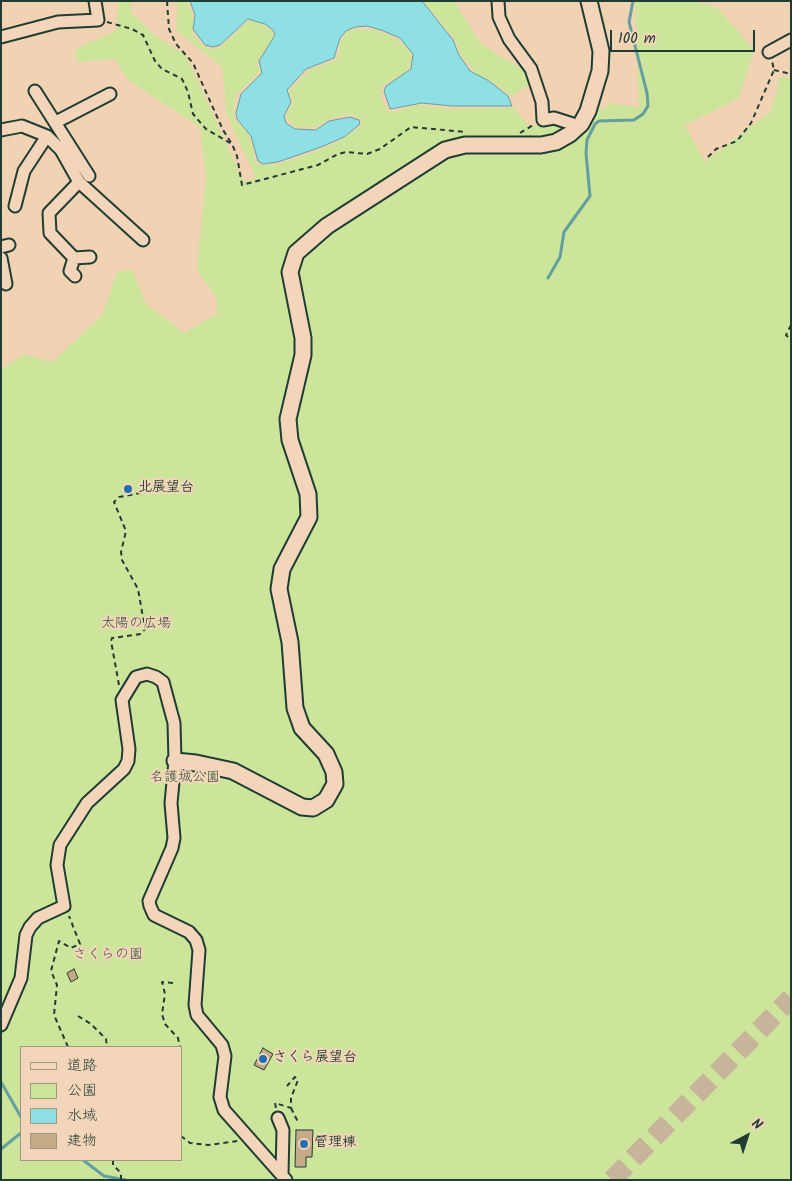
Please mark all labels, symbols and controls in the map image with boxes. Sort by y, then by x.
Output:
scale bar [612,20,757,52]
text: 100 m [618,27,656,51]
place label: 北展望台 [138,481,194,497]
marker: 北展望台 [122,483,134,495]
park label: 太陽の広場 [101,617,171,633]
park label: 名護城公園 [150,771,220,787]
park label: さくらの園 [73,948,143,964]
legend [20,1046,182,1161]
place label: さくら展望台 [273,1051,357,1067]
marker: さくら展望台 [257,1053,269,1065]
text: 道路 [67,1054,97,1078]
text: 公園 [67,1079,97,1103]
text: 水域 [67,1104,97,1128]
north arrow [722,1111,772,1161]
text: N [746,1113,767,1136]
text: 建物 [67,1129,97,1153]
place label: 管理棟 [314,1136,356,1152]
marker: 管理棟 [298,1138,310,1150]

